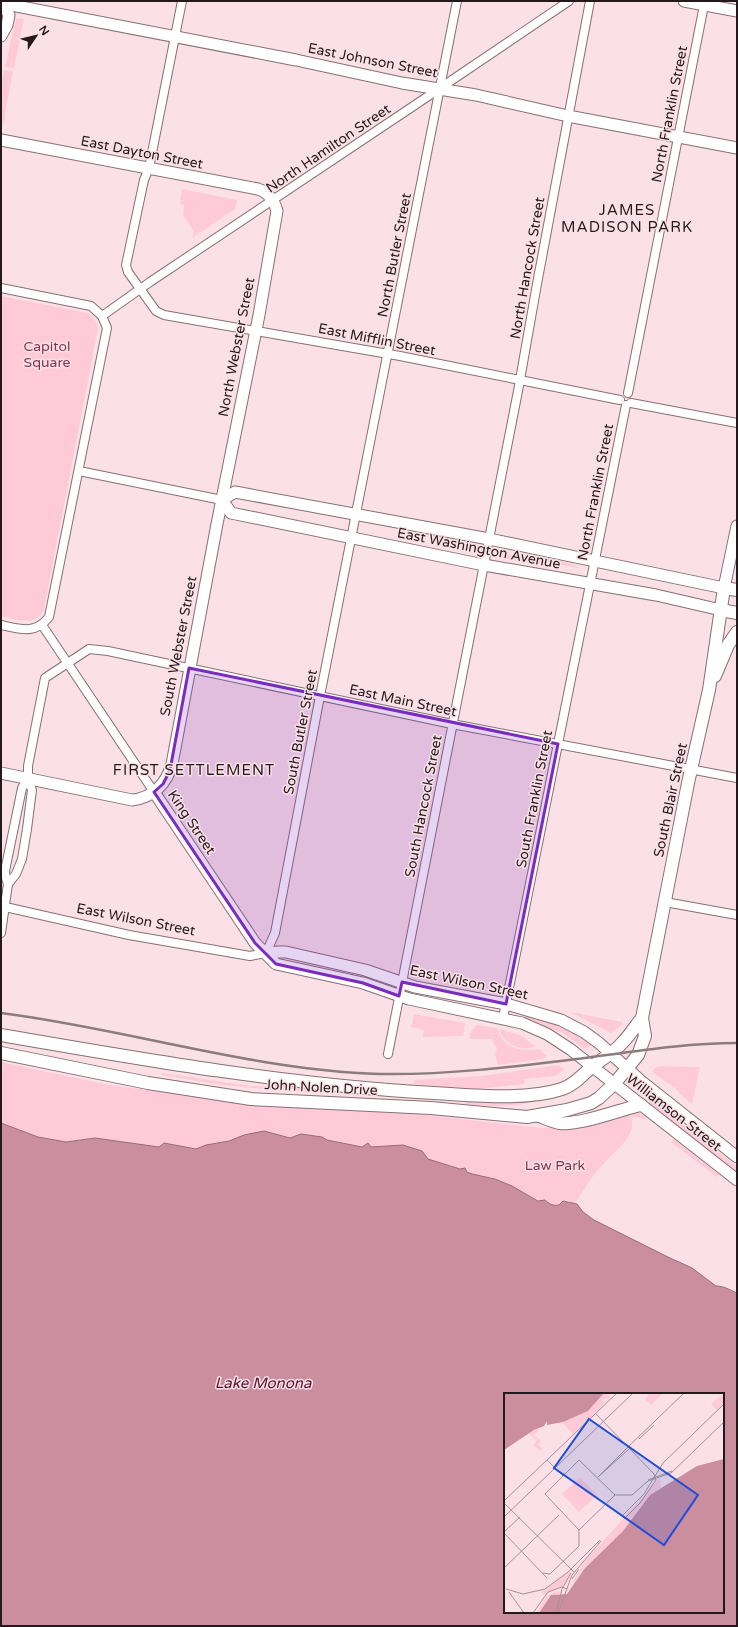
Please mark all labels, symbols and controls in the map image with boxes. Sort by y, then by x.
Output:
north arrow [16,16,56,56]
text: N [36,23,52,38]
street label: East Johnson Street [307,40,440,82]
street label: North Franklin Street [648,44,691,184]
street label: North Hamilton Street [263,100,394,196]
street label: East Dayton Street [79,132,205,173]
street label: North Butler Street [374,191,415,319]
street label: North Hancock Street [507,195,548,340]
district label: JAMES MADISON PARK [561,201,693,236]
street label: North Webster Street [215,275,258,418]
street label: East Mifflin Street [317,320,438,359]
park label: Capitol Square [23,338,71,371]
street label: North Franklin Street [574,422,617,562]
street label: East Washington Avenue [396,524,562,573]
street label: South Webster Street [157,574,201,718]
street label: South Butler Street [280,667,321,796]
street label: East Main Street [348,681,459,720]
street label: South Franklin Street [513,728,556,869]
street label: South Hancock Street [401,733,446,879]
street label: South Blair Street [650,741,691,859]
district label: FIRST SETTLEMENT [113,761,275,779]
street label: King Street [164,787,220,858]
street label: East Wilson Street [75,900,197,939]
street label: East Wilson Street [408,962,530,1003]
street label: Williamson Street [623,1070,725,1155]
street label: John Nolen Drive [264,1076,378,1099]
park label: Law Park [525,1157,586,1174]
water label: Lake Monona [215,1374,312,1392]
inset map [504,1393,724,1613]

